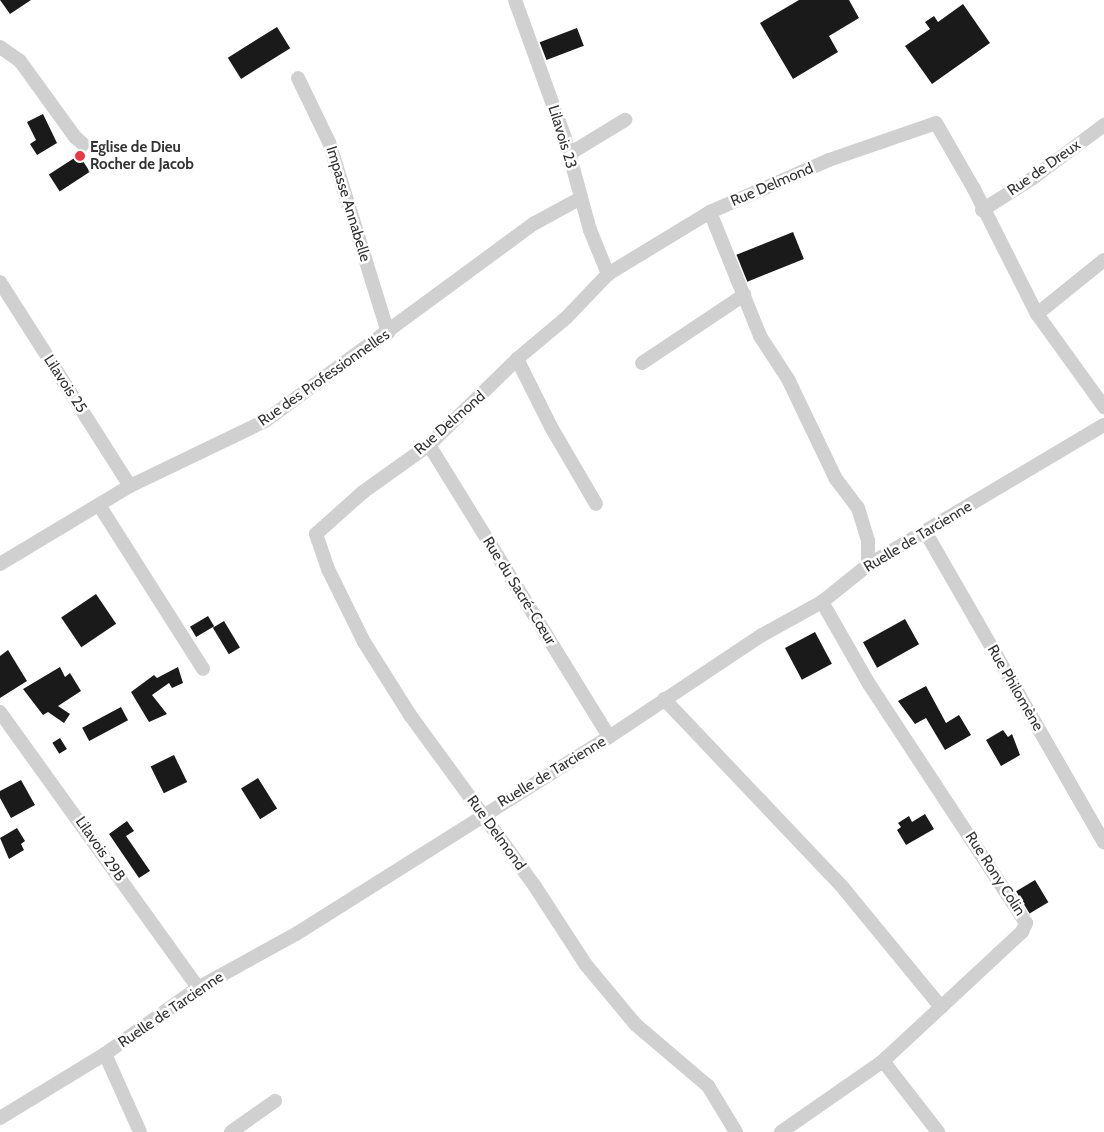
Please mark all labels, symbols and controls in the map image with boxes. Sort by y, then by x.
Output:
street label: Lilavois 23 [544,103,580,171]
street label: Rue de Dreux [1004,136,1084,200]
place label: Eglise de Dieu Rocher de Jacob [90,138,194,173]
street label: Impasse Annabelle [322,144,374,264]
marker: Eglise de Dieu Rocher de Jacob [74,150,86,162]
street label: Rue Delmond [728,160,816,210]
street label: Rue des Professionnelles [255,326,393,430]
street label: Lilavois 25 [40,352,90,416]
street label: Rue Delmond [411,387,489,459]
street label: Ruelle de Tarcienne [861,498,975,576]
street label: Rue du Sacré-Cœur [479,534,559,648]
street label: Rue Philomène [983,642,1047,734]
street label: Ruelle de Tarcienne [495,733,609,811]
street label: Rue Delmond [463,792,529,874]
street label: Lilavois 29B [71,813,129,885]
street label: Rue Rony Colin [961,829,1029,919]
street label: Ruelle de Tarcienne [115,968,227,1052]

